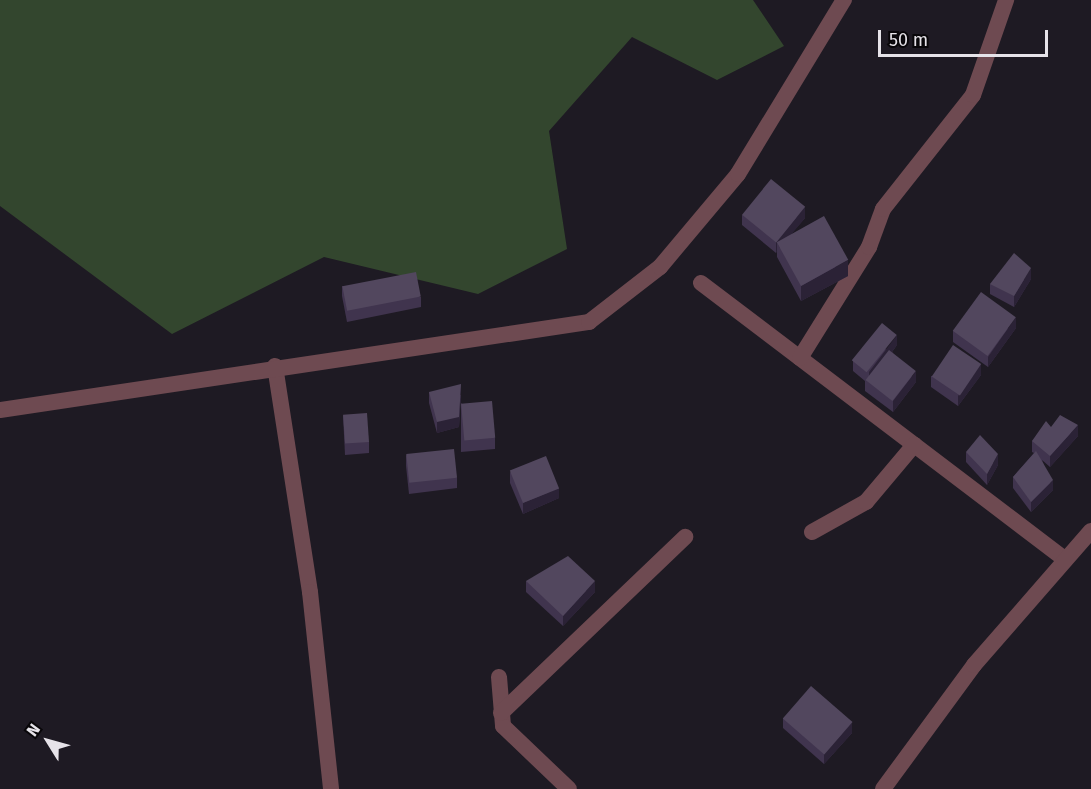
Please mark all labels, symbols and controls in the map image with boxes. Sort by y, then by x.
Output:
scale bar [881,18,1050,56]
text: 50 m [889,29,928,51]
north arrow [18,711,78,771]
text: N [22,720,44,740]

